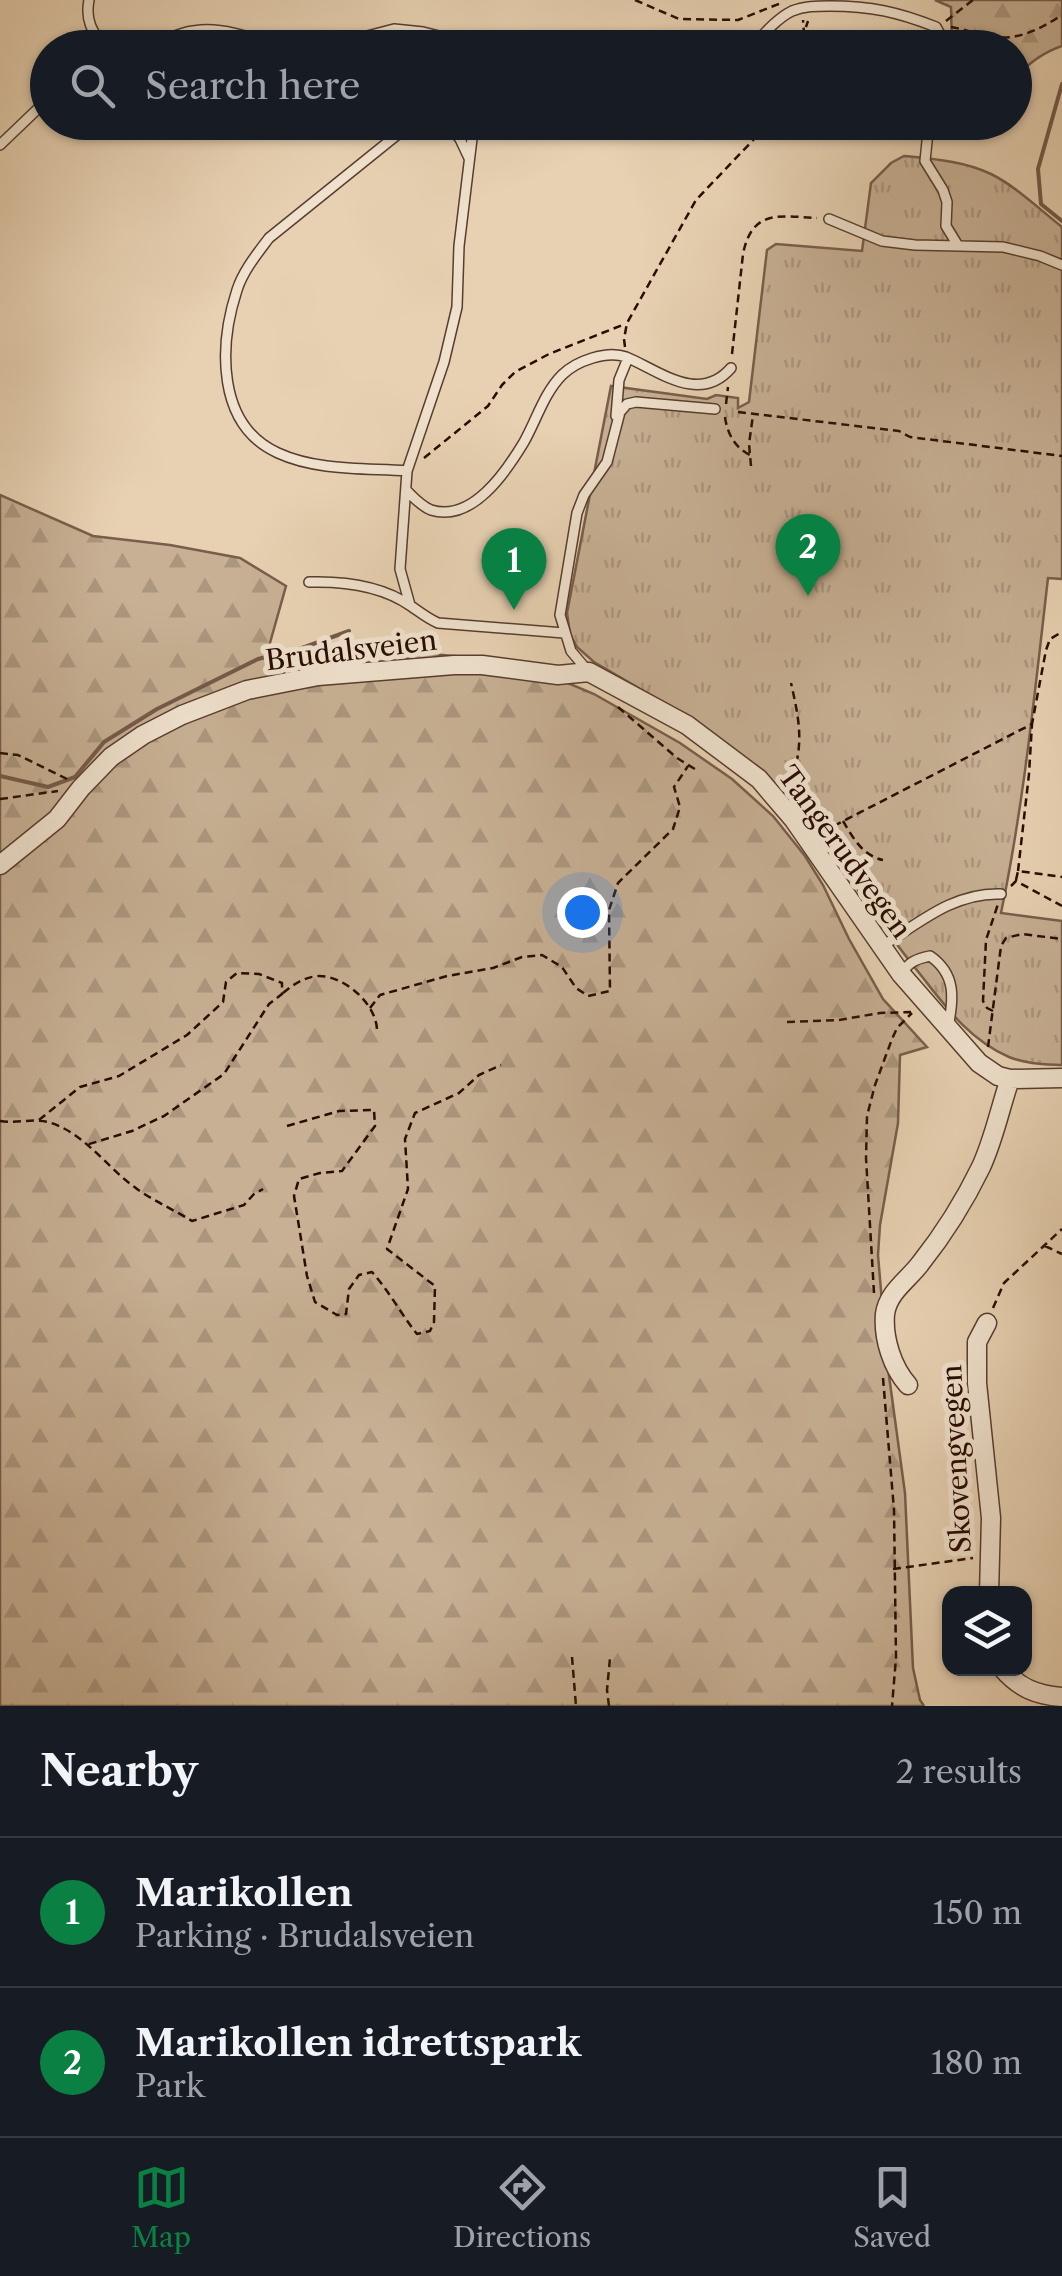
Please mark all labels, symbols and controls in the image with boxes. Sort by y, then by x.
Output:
search box [30,30,1032,140]
icon: search [65,58,120,113]
text: Search here [145,62,360,109]
pin: 2 [776,514,840,596]
pin: 1 [482,528,546,610]
street label: Brudalsveien [263,623,439,677]
street label: Tangerudvegen [771,759,919,945]
your location [557,887,608,938]
street label: Skovengvegen [934,1364,978,1554]
map controls [942,1586,1032,1676]
button: layers [942,1586,1032,1676]
text: Nearby [40,1745,198,1797]
text: 2 results [896,1752,1022,1791]
text: Marikollen [135,1869,353,1916]
text: 1 [65,1893,80,1932]
text: 150 m [933,1893,1022,1932]
text: Parking · Brudalsveien [135,1916,474,1955]
text: Marikollen idrettspark [135,2019,581,2066]
text: 2 [63,2043,82,2082]
text: 180 m [931,2043,1022,2082]
text: Park [135,2066,205,2105]
tab: Map [131,2160,191,2254]
tab: Directions [453,2160,591,2254]
tab: Saved [853,2160,931,2254]

